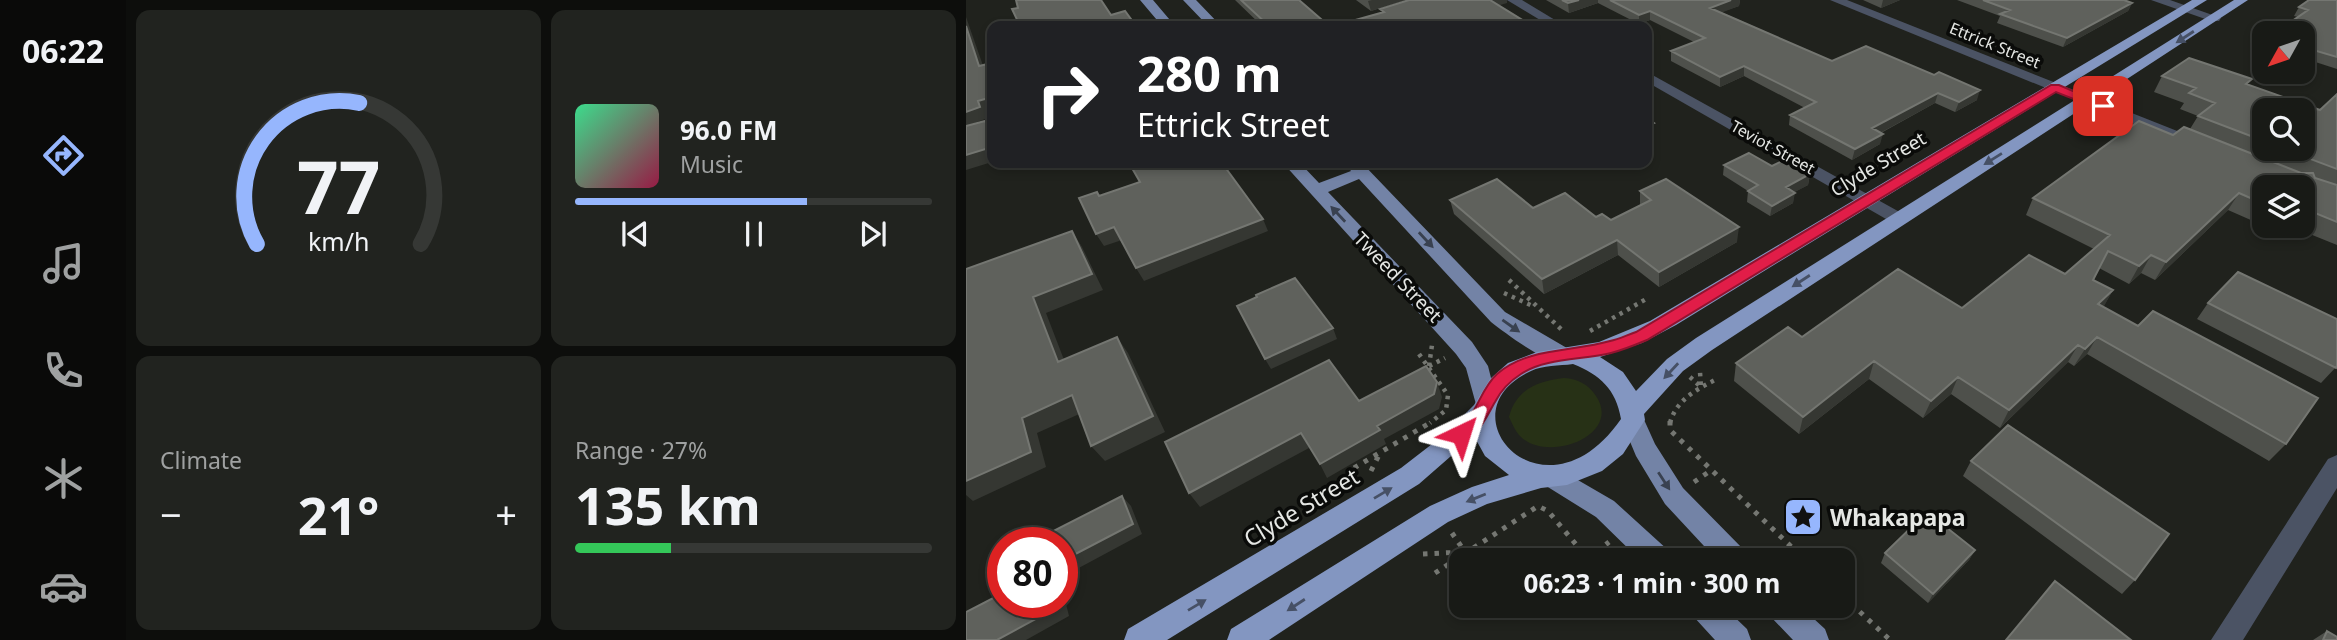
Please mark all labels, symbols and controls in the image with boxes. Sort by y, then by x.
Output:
street label: Ettrick Street [1946,17,2044,73]
north arrow [2252,21,2315,84]
map controls [2252,21,2315,238]
text: 06:22 [22,29,104,72]
one-way arrow [2176,30,2194,44]
text: 280 m [1137,40,1282,106]
icon: right [1022,49,1113,140]
pin [2073,76,2133,136]
icon: arrive [2084,87,2122,125]
button: search [2252,98,2315,161]
text: Ettrick Street [1137,103,1329,146]
text: 96.0 FM [680,112,777,148]
street label: Teviot Street [1727,115,1819,179]
street label: Clyde Street [1825,125,1931,203]
icon: directions [39,131,88,180]
text: 77 [297,137,380,236]
text: Music [680,148,743,180]
one-way arrow [1984,153,2003,166]
button: layers [2252,175,2315,238]
one-way arrow [1331,206,1347,223]
icon: previous [616,215,654,253]
icon: pause [735,215,773,253]
icon: next [854,215,892,253]
text: km/h [308,224,369,258]
street label: Tweed Street [1348,226,1448,328]
one-way arrow [1417,231,1433,248]
icon: music [39,239,88,288]
one-way arrow [1792,275,1811,288]
one-way arrow [1502,319,1520,333]
icon: phone [39,346,88,395]
one-way arrow [1663,362,1679,379]
position arrow [1424,397,1498,471]
text: Range · 27% [575,434,707,466]
text: Climate [160,444,242,476]
icon: climate [39,454,88,503]
street label: Clyde Street [1237,460,1365,554]
text: 135 km [575,469,761,540]
one-way arrow [1657,471,1670,491]
text: 21° [298,479,379,550]
one-way arrow [1373,486,1392,499]
text: − [160,488,182,540]
text: + [495,488,517,540]
one-way arrow [1466,492,1487,503]
place icon: Whakapapa [1782,496,1824,538]
place label: Whakapapa [1830,501,1966,533]
speed limit sign: 80 [987,527,1078,618]
icon: car [39,562,88,611]
text: 06:23 · 1 min · 300 m [1524,565,1780,601]
one-way arrow [1188,598,1207,611]
one-way arrow [1286,599,1306,612]

